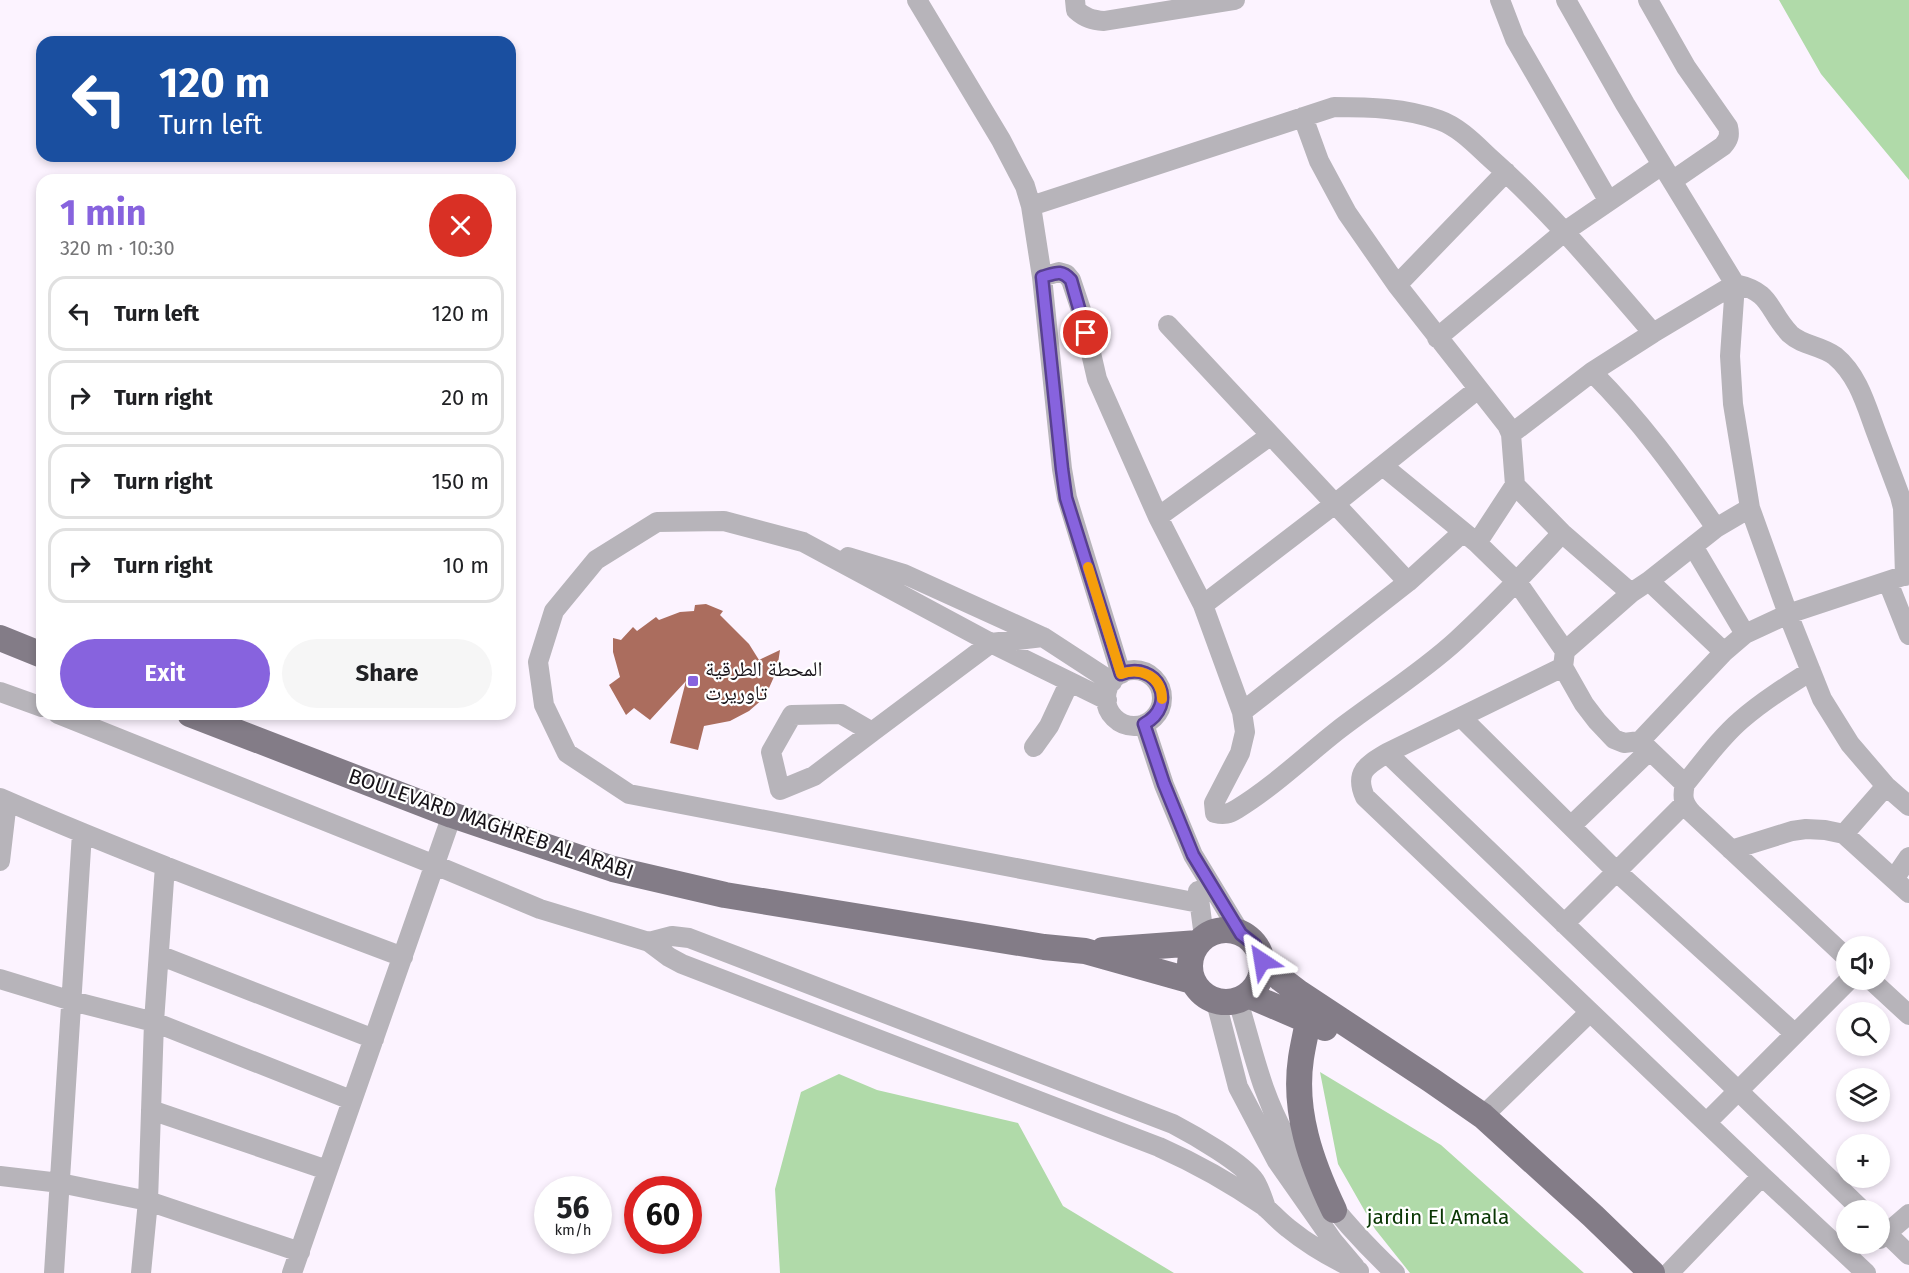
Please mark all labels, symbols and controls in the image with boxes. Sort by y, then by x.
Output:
text: 120 m [159,58,270,108]
icon: left [60,60,138,138]
text: Turn left [159,109,262,141]
text: 1 min [60,191,147,235]
button: close [429,194,492,257]
text: 320 m · 10:30 [60,236,175,260]
icon: left [63,297,96,330]
text: Turn left [114,300,199,327]
text: 120 m [432,300,489,327]
pin [1060,307,1111,358]
icon: arrive [1069,316,1102,349]
icon: right [63,381,96,414]
text: Turn right [114,384,213,411]
text: 20 m [441,384,489,411]
icon: right [63,465,96,498]
text: Turn right [114,468,213,495]
text: 150 m [431,468,489,495]
icon: right [63,549,96,582]
text: Turn right [114,552,213,579]
text: 10 m [443,552,489,579]
button: Exit [60,639,270,708]
button: Share [282,639,492,708]
place label: المحطة الطرقية تاوريرت [705,656,822,706]
marker: المحطة الطرقية تاوريرت [686,674,700,688]
street label: BOULEVARD MAGHREB AL ARABI [345,763,637,885]
position arrow [1230,929,1294,993]
map controls [1836,936,1890,1254]
button: sound [1836,936,1890,990]
button: search [1836,1002,1890,1056]
button: layers [1836,1068,1890,1122]
button: + [1836,1134,1890,1188]
speed limit sign: 60 [624,1176,702,1254]
text: 56 [556,1190,589,1226]
button: − [1836,1200,1890,1254]
park label: jardin El Amala [1366,1204,1509,1230]
text: km/h [554,1221,592,1239]

